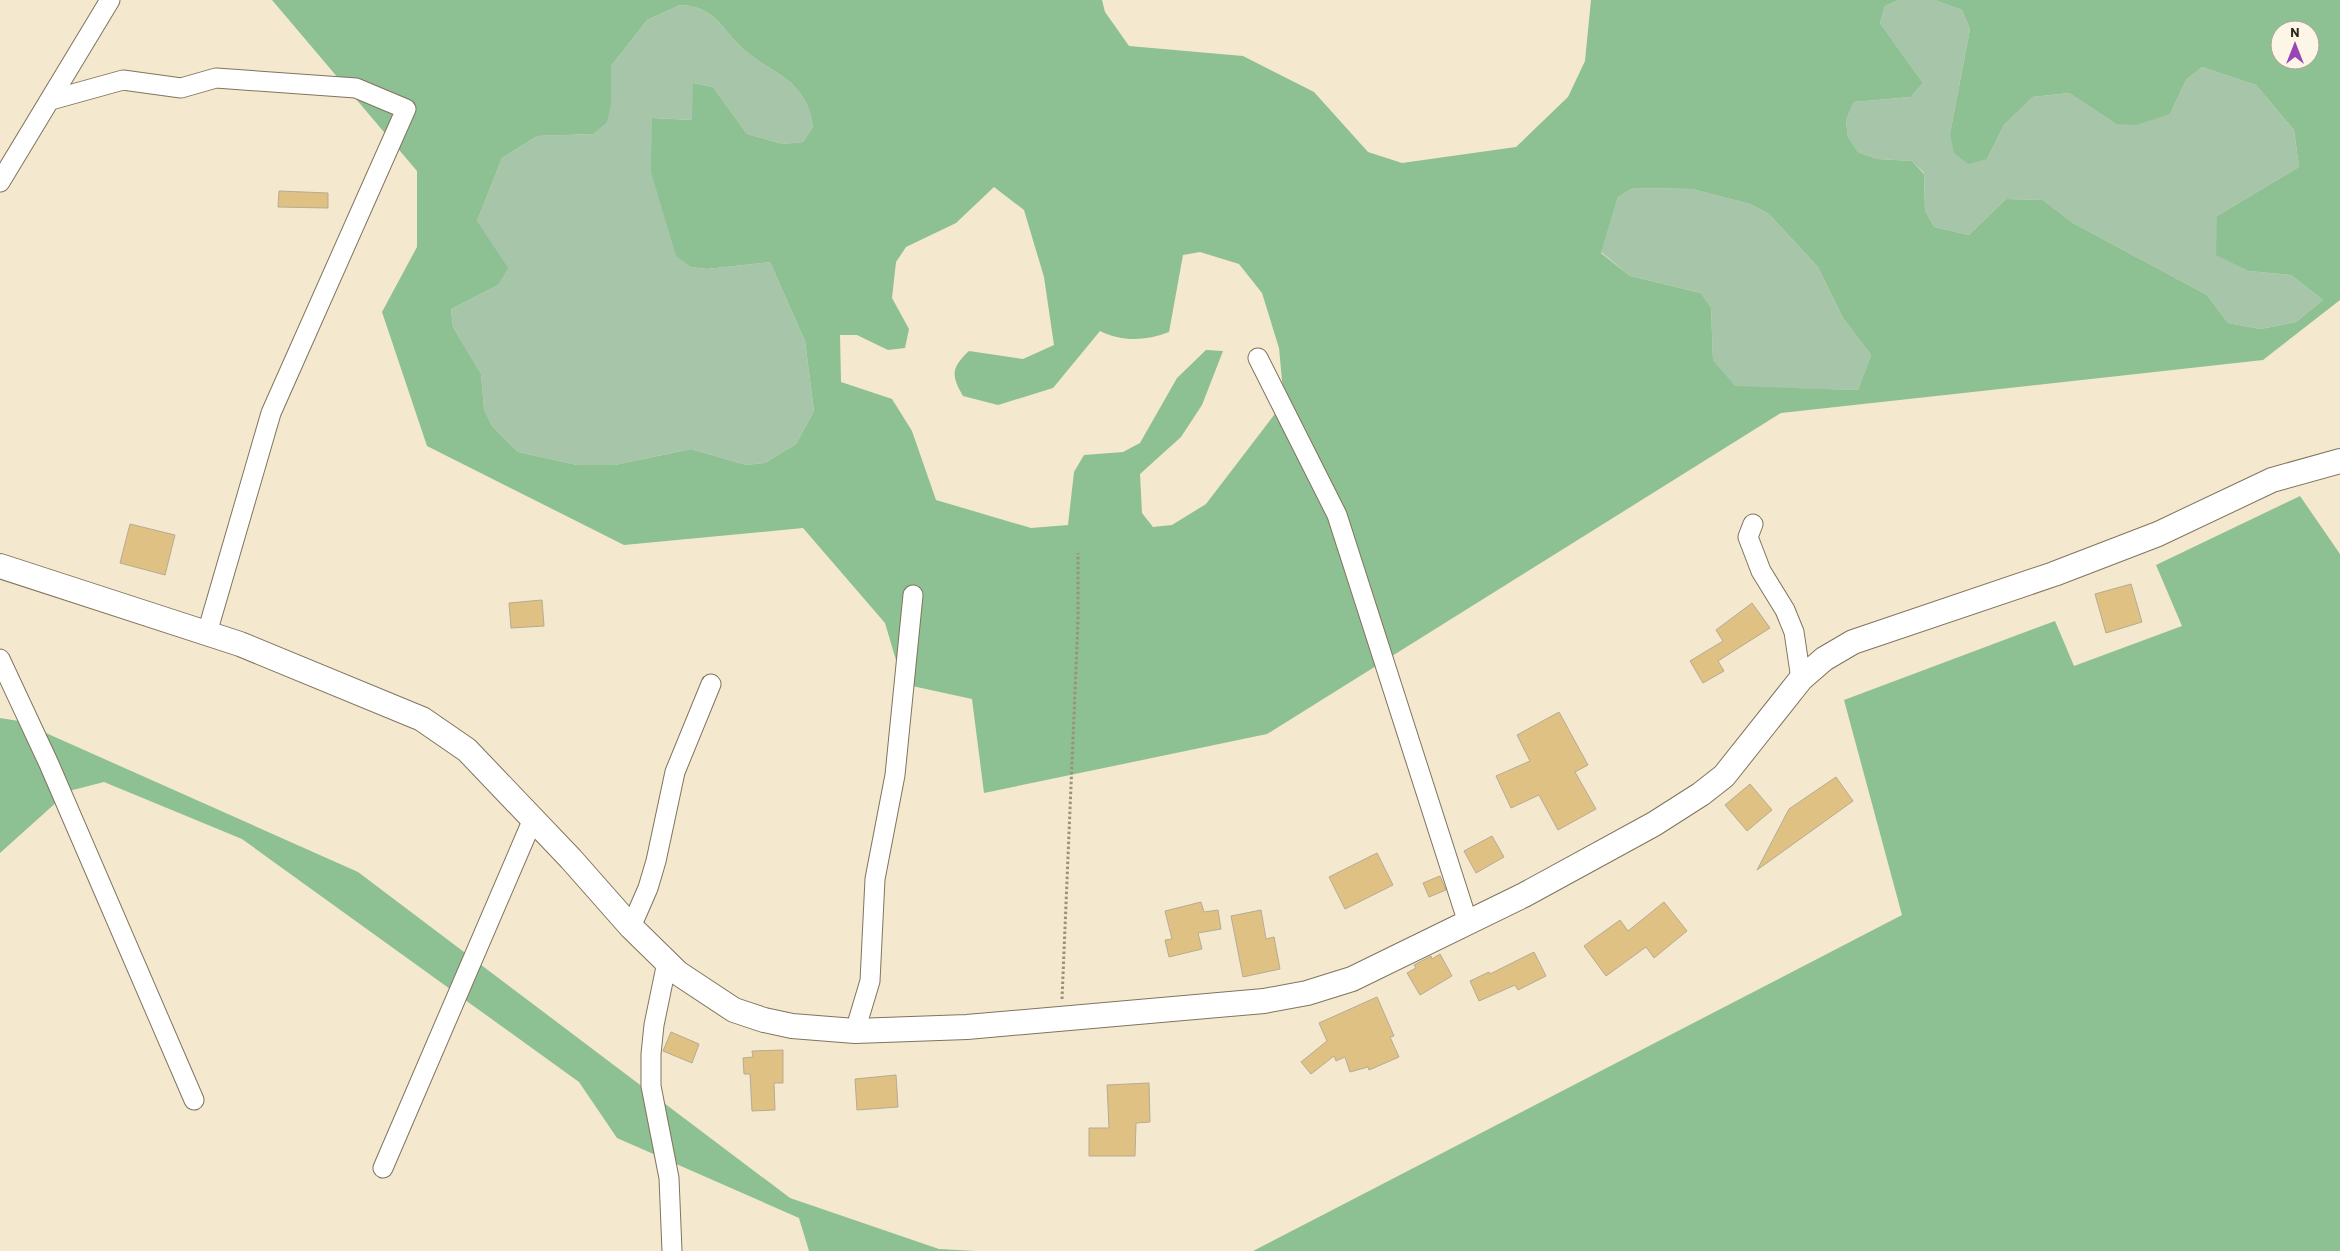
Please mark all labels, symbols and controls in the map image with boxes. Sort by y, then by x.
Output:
north arrow [2270,20,2320,70]
text: N [2290,23,2300,40]

